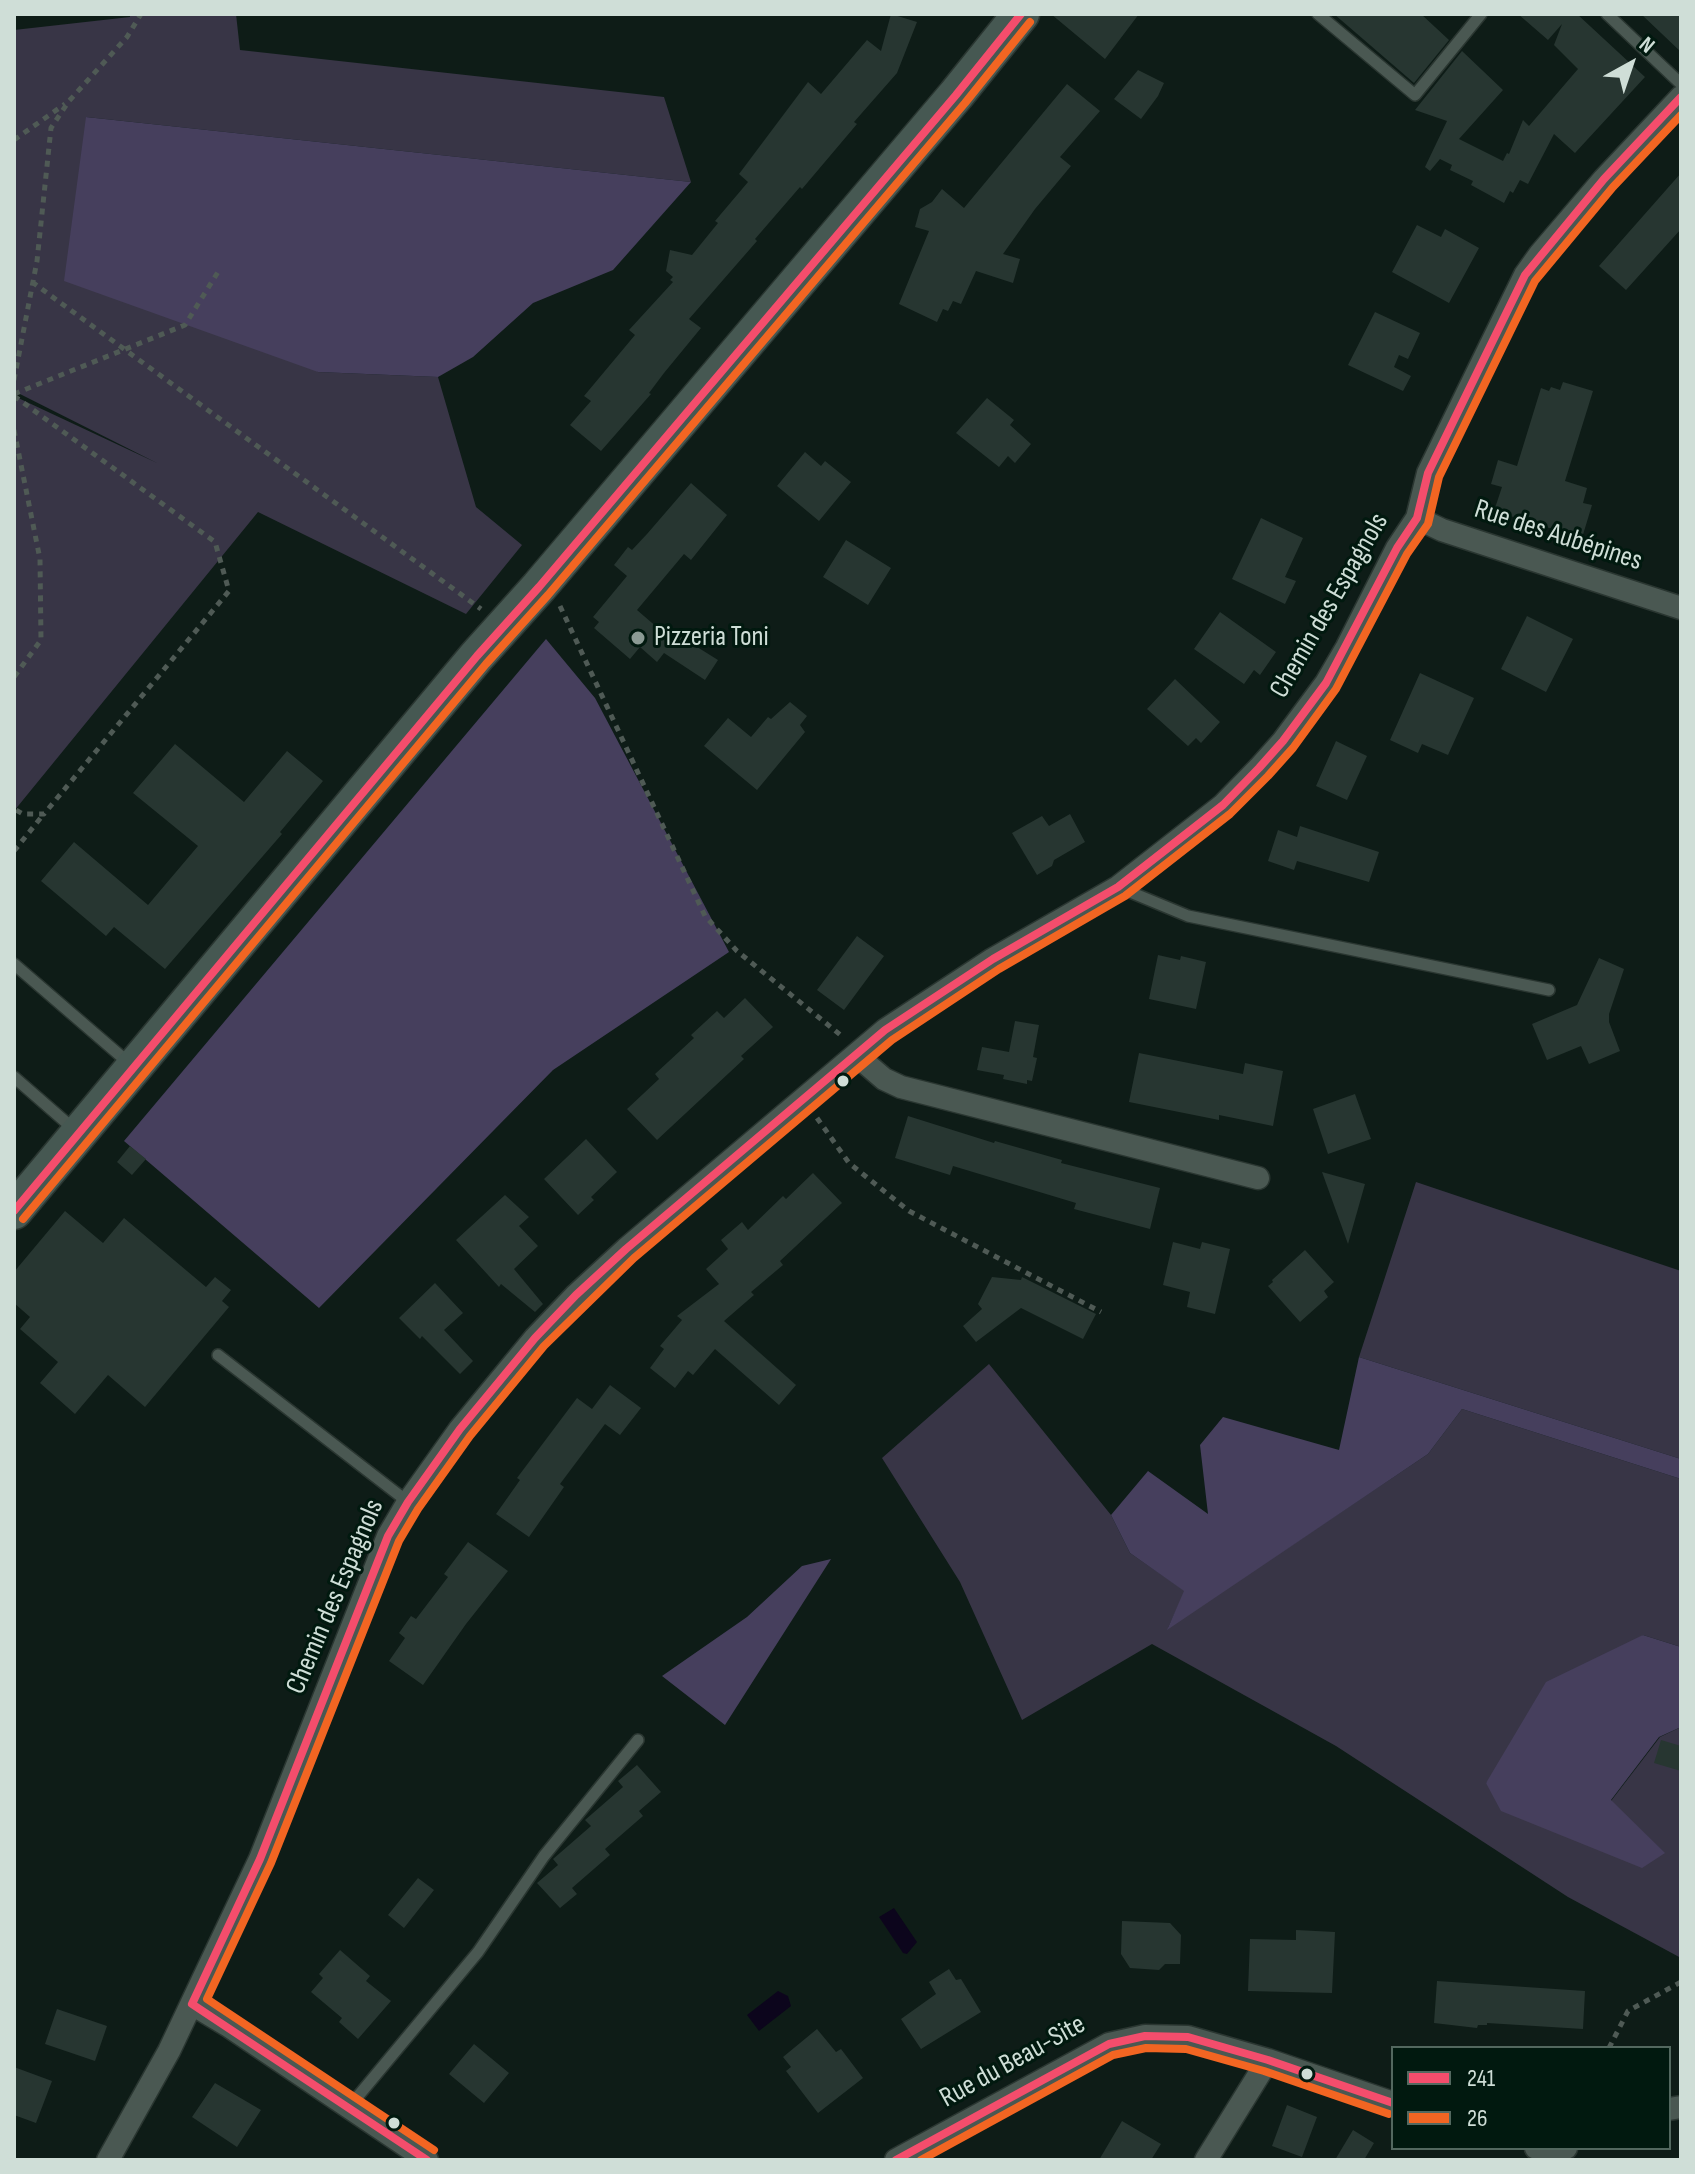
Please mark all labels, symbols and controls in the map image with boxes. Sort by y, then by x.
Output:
north arrow [1591,24,1671,104]
text: N [1634,31,1660,59]
street label: Rue des Aubépines [1470,493,1646,579]
street label: Chemin des Espagnols [1263,508,1397,704]
place label: Pizzeria Toni [654,621,769,655]
marker: Pizzeria Toni [629,629,647,647]
unlabelled marker [835,1073,851,1089]
street label: Chemin des Espagnols [280,1495,392,1699]
street label: Rue du Beau-Site [934,2008,1092,2116]
legend [1391,2046,1671,2150]
text: 241 [1467,2064,1495,2093]
unlabelled marker [1299,2066,1315,2082]
text: 26 [1467,2104,1487,2133]
unlabelled marker [386,2115,402,2131]

